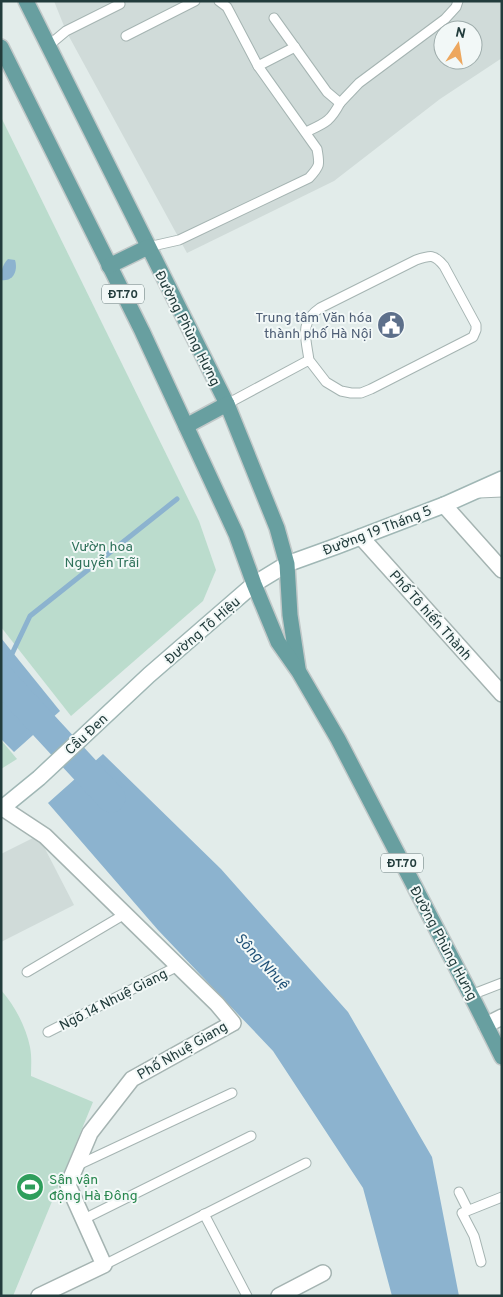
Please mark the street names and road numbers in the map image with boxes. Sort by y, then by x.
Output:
street label: Đường Phùng Hưng [150,268,223,389]
road number: ĐT.70 [102,284,144,304]
street label: Đường 19 Tháng 5 [321,503,434,560]
street label: Phố Tô hiến Thành [385,568,475,664]
street label: Đường Tô Hiệu [162,594,244,669]
street label: Cầu Đen [62,711,112,759]
road number: ĐT.70 [381,854,423,872]
street label: Đường Phùng Hưng [405,884,480,1004]
street label: Ngõ 14 Nhuệ Giang [57,966,171,1035]
street label: Phố Nhuệ Giang [135,1019,231,1084]

